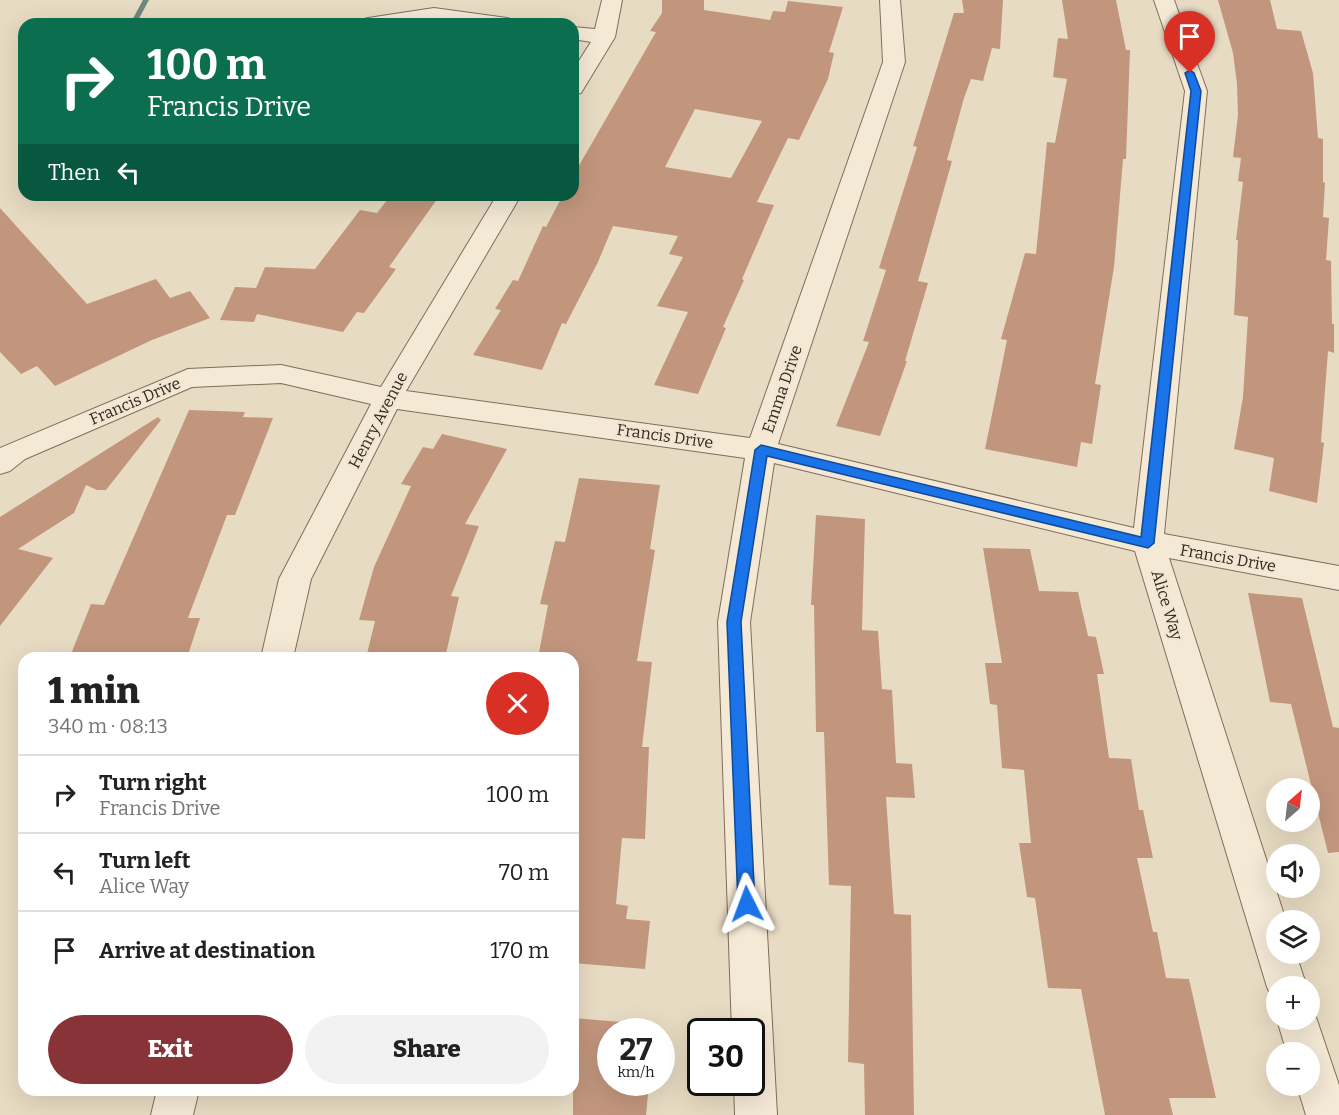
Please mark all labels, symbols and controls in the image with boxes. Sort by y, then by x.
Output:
pin [1164,11,1215,73]
icon: arrive [1173,20,1206,53]
text: 100 m [147,40,266,90]
icon: right [48,42,126,120]
text: Francis Drive [147,91,311,123]
icon: left [112,156,145,189]
text: Then [48,159,100,186]
street label: Emma Drive [758,343,806,435]
street label: Henry Avenue [345,368,411,472]
street label: Francis Drive [87,373,183,429]
street label: Francis Drive [616,420,714,452]
street label: Francis Drive [1178,540,1278,576]
street label: Alice Way [1147,568,1187,643]
text: 1 min [48,669,140,713]
button: close [486,672,549,735]
text: 340 m · 08:13 [48,714,168,738]
text: Turn right [99,769,207,796]
icon: right [48,778,81,811]
north arrow [1266,778,1320,832]
map controls [1266,778,1320,1096]
text: 100 m [486,781,549,808]
text: Francis Drive [99,796,221,820]
button: sound [1266,844,1320,898]
text: Turn left [99,847,191,874]
icon: left [48,856,81,889]
text: 70 m [499,859,549,886]
position arrow [715,872,779,936]
text: Alice Way [99,874,189,898]
button: layers [1266,910,1320,964]
icon: arrive [48,934,81,967]
text: Arrive at destination [99,937,315,964]
text: 170 m [490,937,549,964]
button: + [1266,976,1320,1030]
button: Exit [48,1015,293,1084]
button: Share [305,1015,549,1084]
speed limit sign: 30 [687,1018,765,1096]
text: 27 [620,1032,652,1068]
button: − [1266,1042,1320,1096]
text: km/h [617,1063,655,1081]

